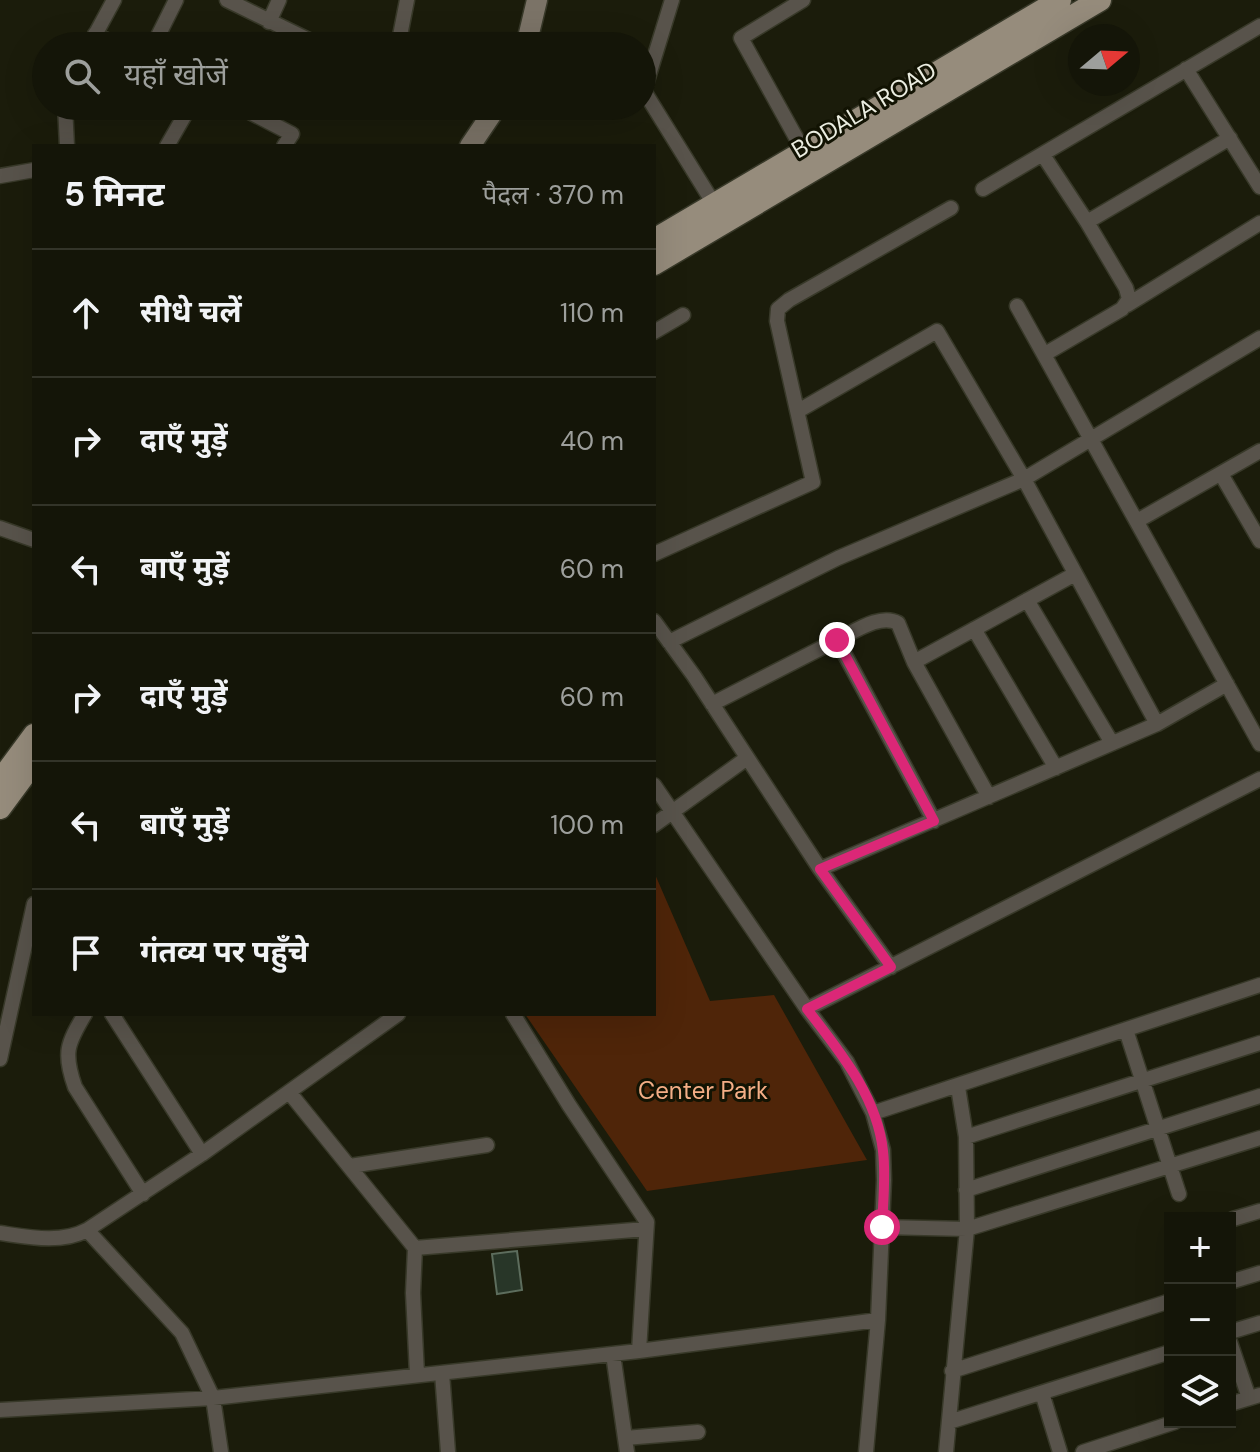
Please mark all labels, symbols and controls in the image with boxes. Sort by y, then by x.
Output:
north arrow [1068,24,1140,96]
search box [32,32,656,120]
icon: search [60,54,104,98]
street label: BODALA ROAD [786,54,942,165]
text: यहाँ खोजें [124,55,228,94]
text: 5 मिनट [64,172,165,217]
text: पैदल · 370 m [483,178,624,212]
icon: ahead [64,291,108,335]
text: सीधे चलें [140,292,242,331]
text: 110 m [560,296,624,330]
icon: right [64,419,108,463]
text: दाएँ मुड़ें [140,420,228,459]
text: 40 m [560,424,624,458]
icon: left [64,547,108,591]
text: बाएँ मुड़ें [140,548,229,587]
text: 60 m [560,552,624,586]
route end [819,622,855,658]
icon: right [64,675,108,719]
text: दाएँ मुड़ें [140,676,228,715]
text: 60 m [560,680,624,714]
icon: left [64,803,108,847]
text: बाएँ मुड़ें [140,804,229,843]
text: 100 m [550,808,624,842]
icon: arrive [64,931,108,975]
text: गंतव्य पर पहुँचे [140,932,308,971]
park label: Center Park [638,1075,768,1106]
route start [864,1209,900,1245]
map controls [1164,1212,1236,1428]
button: + [1164,1212,1236,1284]
button: − [1164,1284,1236,1356]
button: layers [1164,1356,1236,1428]

